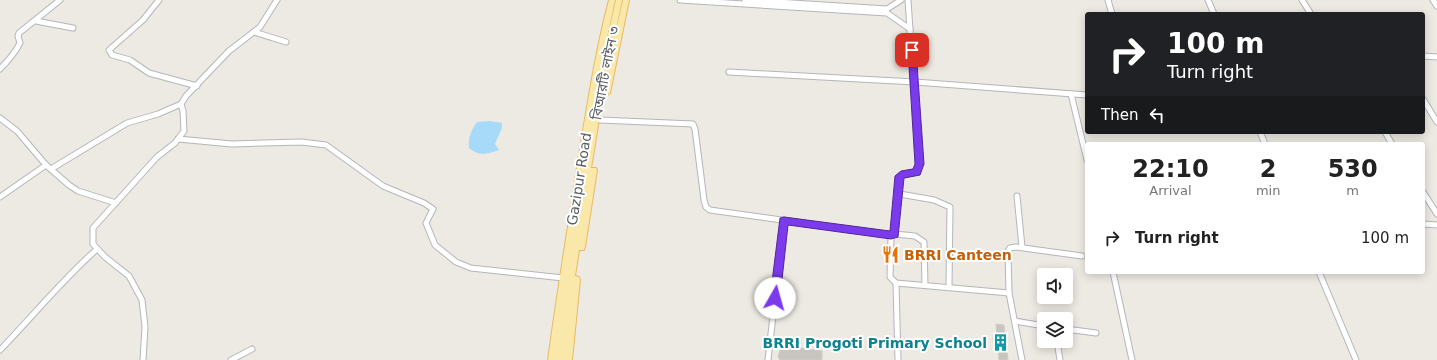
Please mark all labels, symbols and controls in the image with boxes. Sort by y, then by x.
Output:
street label: বিআরটি লাইন ৩ [588,25,622,122]
text: 100 m [1167,27,1264,60]
icon: right [1101,28,1153,80]
pin [895,33,929,67]
icon: arrive [901,39,923,61]
text: Turn right [1167,61,1253,82]
icon: left [1146,104,1168,126]
text: Then [1101,106,1138,124]
street label: Gazipur Road [564,131,594,227]
text: 22:10 [1132,155,1209,183]
text: 2 [1260,155,1276,183]
text: 530 [1328,155,1378,183]
text: Arrival [1149,183,1192,198]
text: min [1256,183,1280,198]
text: m [1346,183,1359,198]
icon: right [1101,227,1123,249]
text: Turn right [1135,229,1219,247]
text: 100 m [1361,229,1409,247]
restaurant icon: BRRI Canteen [881,245,901,265]
place label: BRRI Canteen [904,247,1012,263]
map controls [1037,268,1073,348]
button: sound [1037,268,1073,304]
position arrow [754,277,796,319]
button: layers [1037,312,1073,348]
building icon: BRRI Progoti Primary School [990,333,1010,353]
place label: BRRI Progoti Primary School [763,335,987,351]

